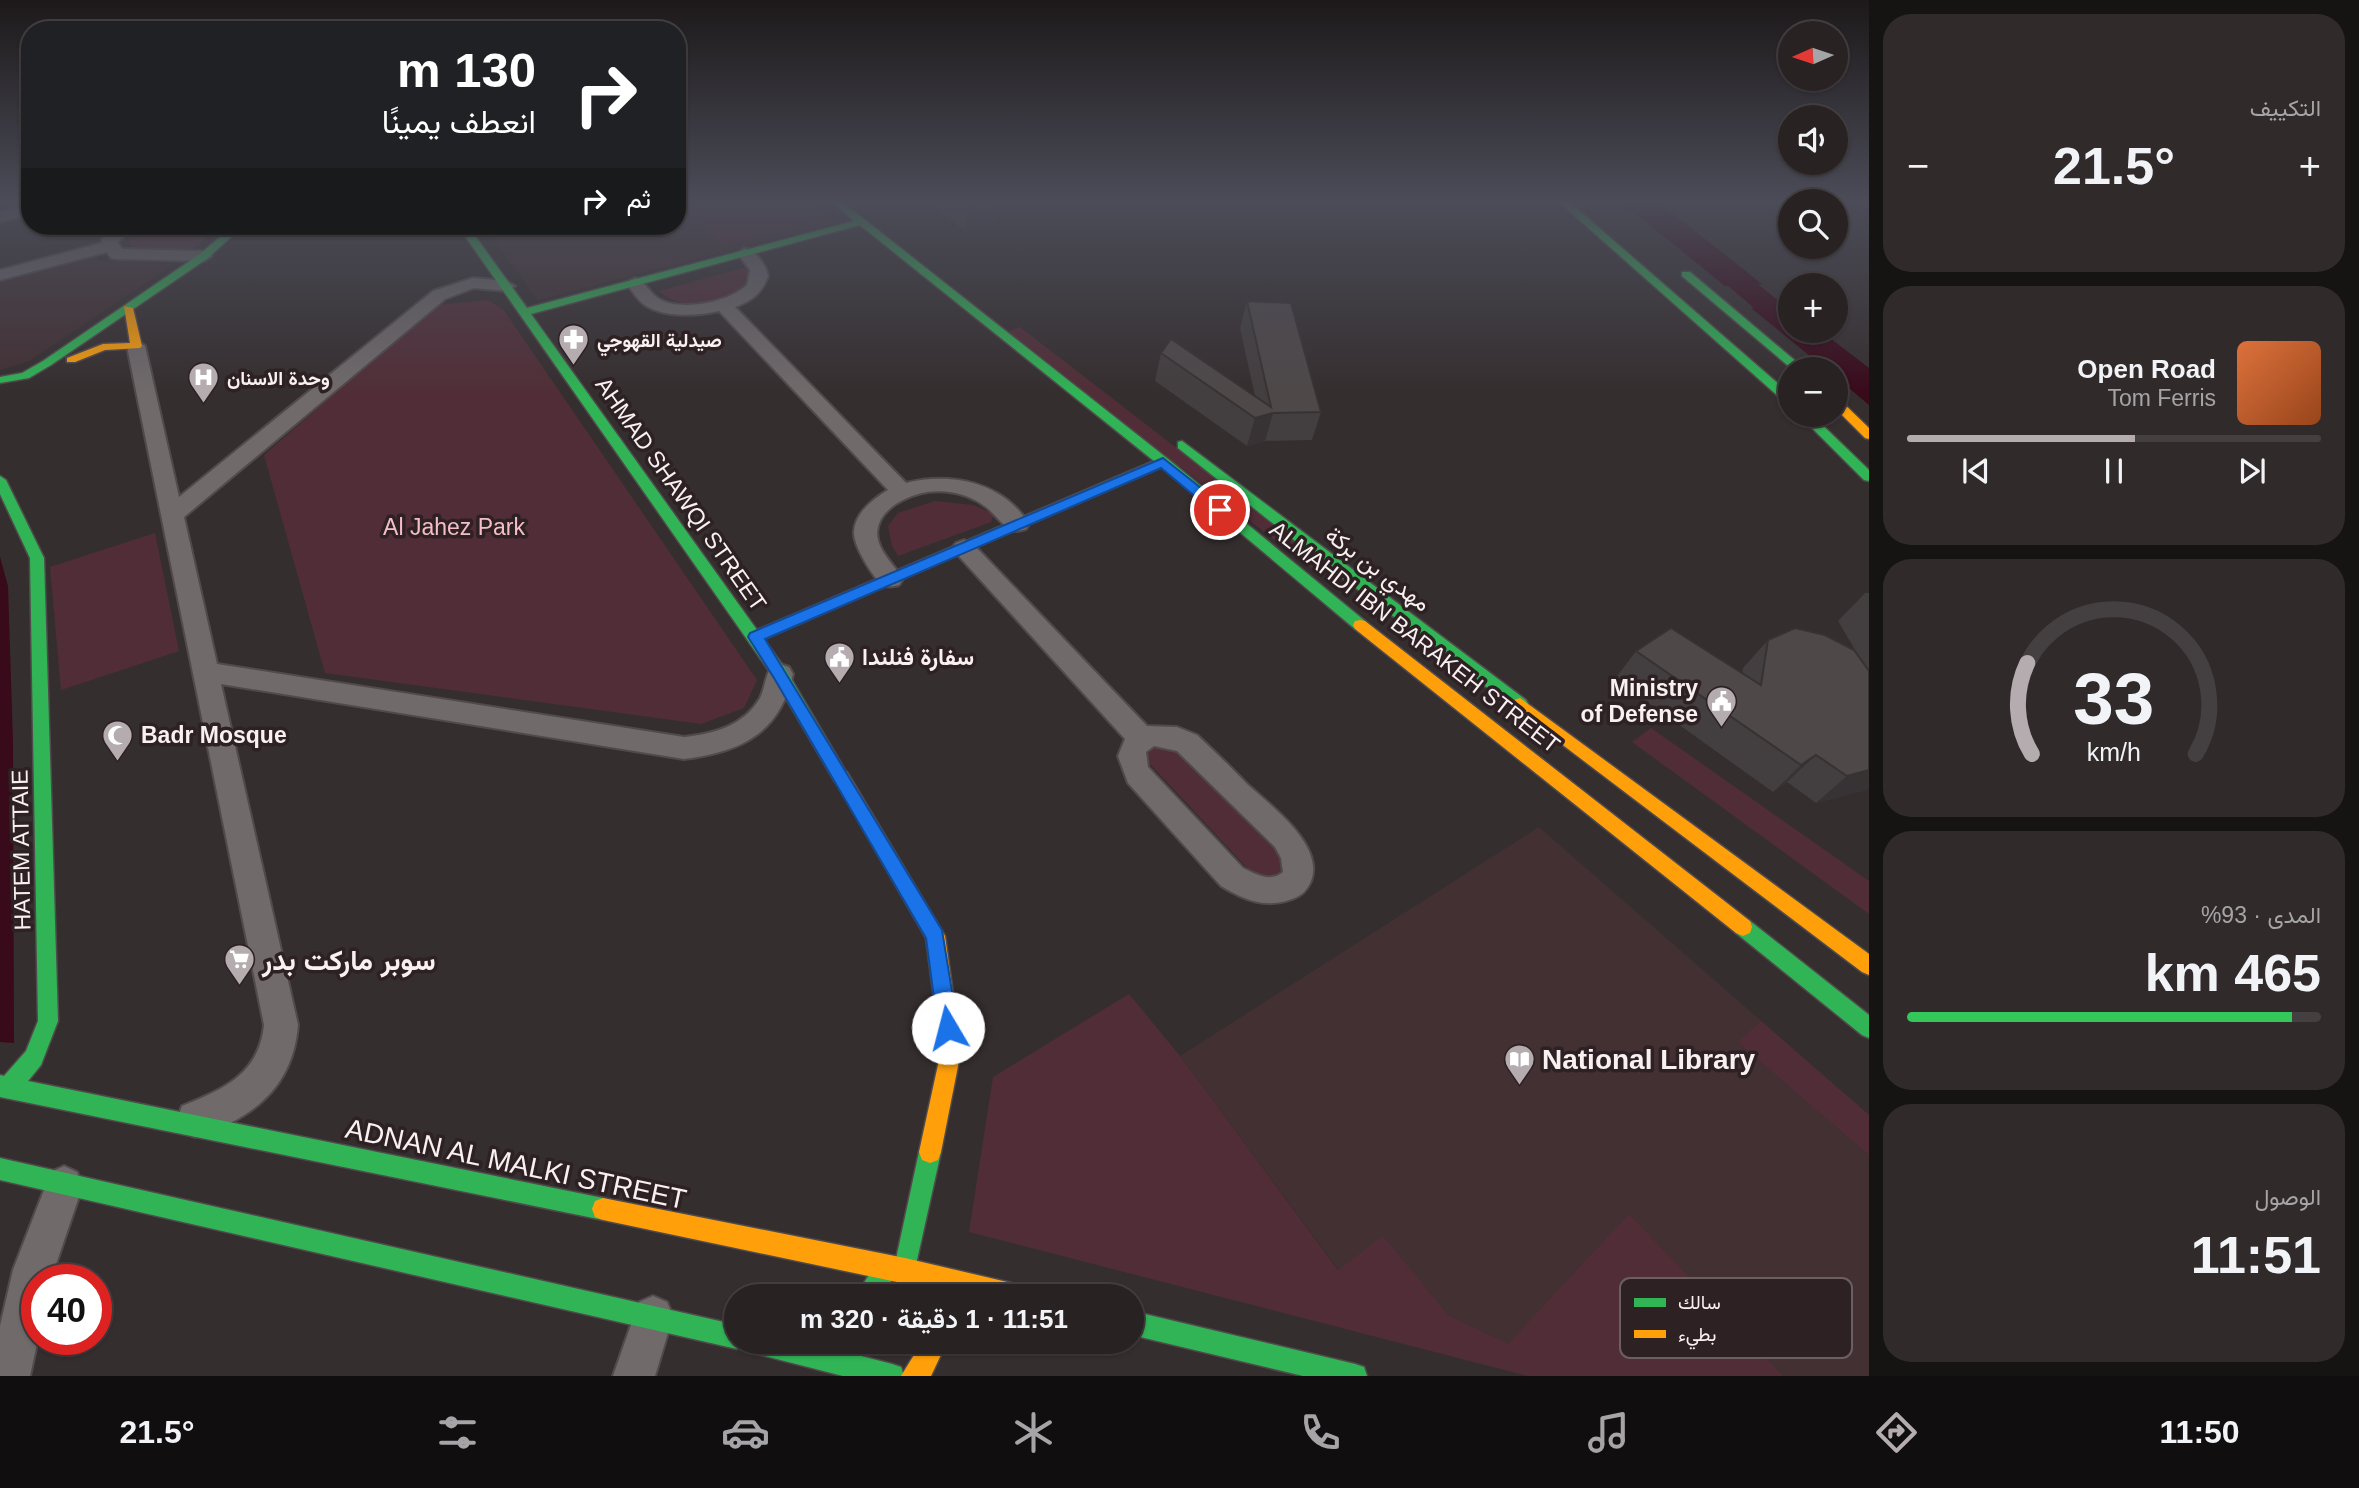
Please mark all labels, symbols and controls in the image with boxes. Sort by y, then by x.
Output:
north arrow [1778,21,1848,91]
map controls [1778,21,1848,427]
text: 130 m [397,43,536,97]
icon: right [560,49,651,140]
text: التكييف [2250,95,2321,121]
text: انعطف يمينًا [382,104,536,140]
button: sound [1778,105,1848,175]
text: 21.5° [2053,137,2175,195]
text: − [1907,145,1929,187]
text: + [2299,145,2321,187]
icon: right [575,182,613,220]
text: ثم [627,184,651,214]
button: search [1778,189,1848,259]
button: + [1778,273,1848,343]
pharmacy icon: صيدلية القهوجي [557,323,591,367]
place label: صيدلية القهوجي [597,330,722,357]
text: Open Road [2077,354,2216,384]
button: − [1778,357,1848,427]
hospital icon: وحدة الاسنان [187,361,221,405]
place label: وحدة الاسنان [227,368,330,391]
street label: AHMAD SHAWQI STREET [590,372,772,616]
text: Tom Ferris [2107,385,2216,411]
icon: previous [1957,452,1995,490]
icon: pause [2095,452,2133,490]
icon: next [2233,452,2271,490]
pin [1190,480,1250,540]
icon: arrive [1201,491,1239,529]
park label: Al Jahez Park [383,514,525,540]
street label: ALMAHDI IBN BARAKEH STREET [1265,516,1565,758]
street label: مهدي بن بركة [1317,521,1435,621]
public building icon: سفارة فنلندا [822,640,856,684]
place label: سفارة فنلندا [862,644,974,672]
text: 33 [2074,658,2154,739]
place label: Ministry of Defense [1580,675,1698,727]
public building icon: Ministry of Defense [1704,684,1738,728]
mosque icon: Badr Mosque [101,718,135,762]
place label: Badr Mosque [141,722,287,748]
text: km/h [2087,738,2141,766]
street label: HATEM ATTAIE [7,769,35,931]
text: المدى · 93% [2201,902,2321,928]
supermarket icon: سوبر ماركت بدر [222,943,256,987]
text: 465 km [2145,944,2321,1002]
place label: سوبر ماركت بدر [261,945,435,978]
position arrow [911,991,985,1065]
library icon: National Library [1502,1042,1536,1086]
place label: National Library [1542,1044,1756,1075]
street label: ADNAN AL MALKI STREET [343,1113,689,1215]
text: الوصول [2255,1184,2321,1210]
text: 11:51 [2191,1226,2321,1284]
speed limit sign: 40 [21,1264,112,1355]
legend [1620,1278,1852,1358]
text: سالك [1678,1292,1721,1313]
text: 11:51 · 1 دقيقة · 320 m [800,1304,1068,1334]
text: بطيء [1678,1324,1716,1350]
icon: filters [433,1408,482,1457]
icon: car [721,1408,770,1457]
icon: climate [1009,1408,1058,1457]
icon: phone [1296,1408,1345,1457]
icon: music [1584,1408,1633,1457]
icon: directions [1872,1408,1921,1457]
text: 21.5° [119,1414,195,1450]
text: 11:50 [2160,1414,2240,1450]

